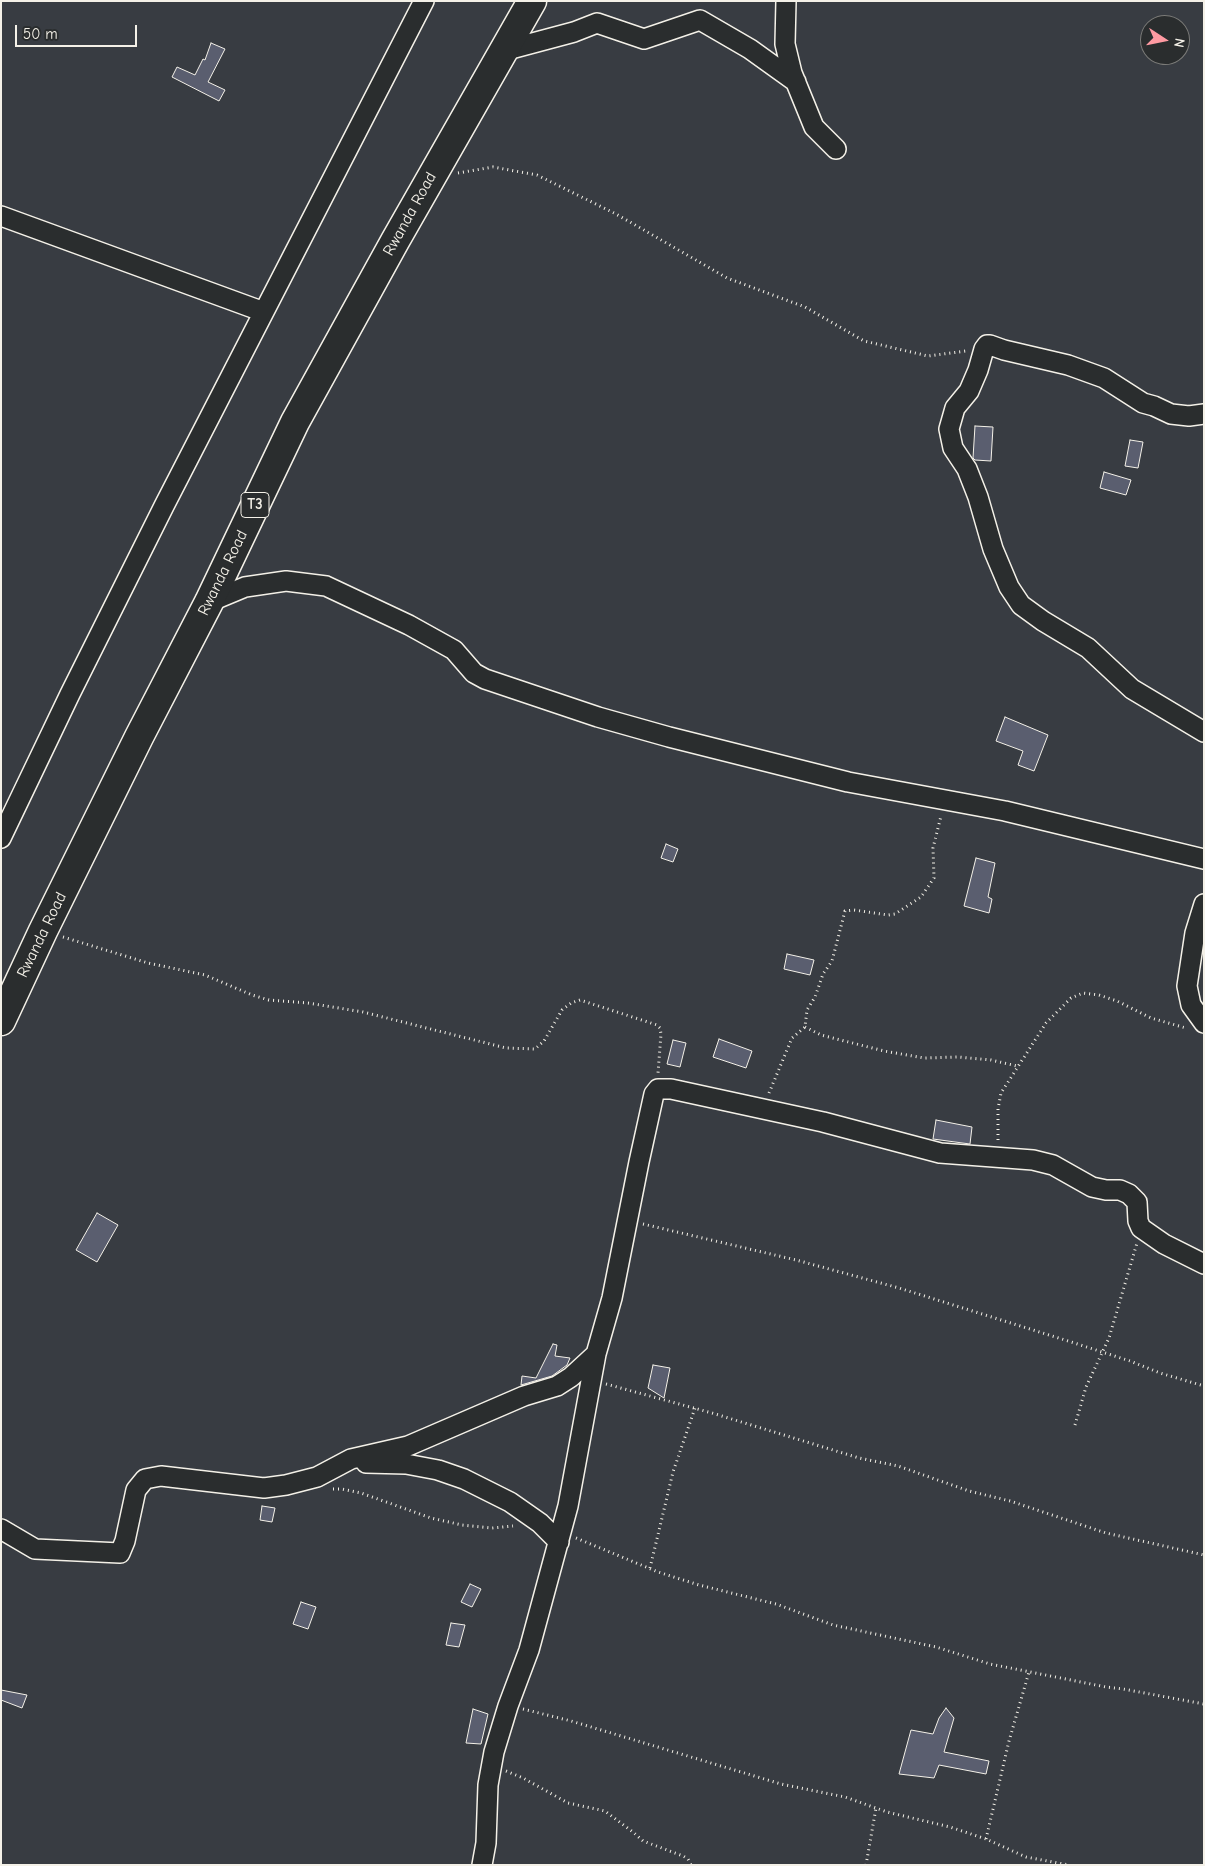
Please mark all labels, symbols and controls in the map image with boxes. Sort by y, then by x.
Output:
scale bar [18,15,140,47]
north arrow [1140,15,1190,65]
text: 50 m [23,25,58,43]
text: N [1170,37,1188,49]
street label: Rwanda Road [379,169,441,259]
road number: T3 [241,492,269,518]
street label: Rwanda Road [194,527,252,619]
street label: Rwanda Road [13,889,71,981]

